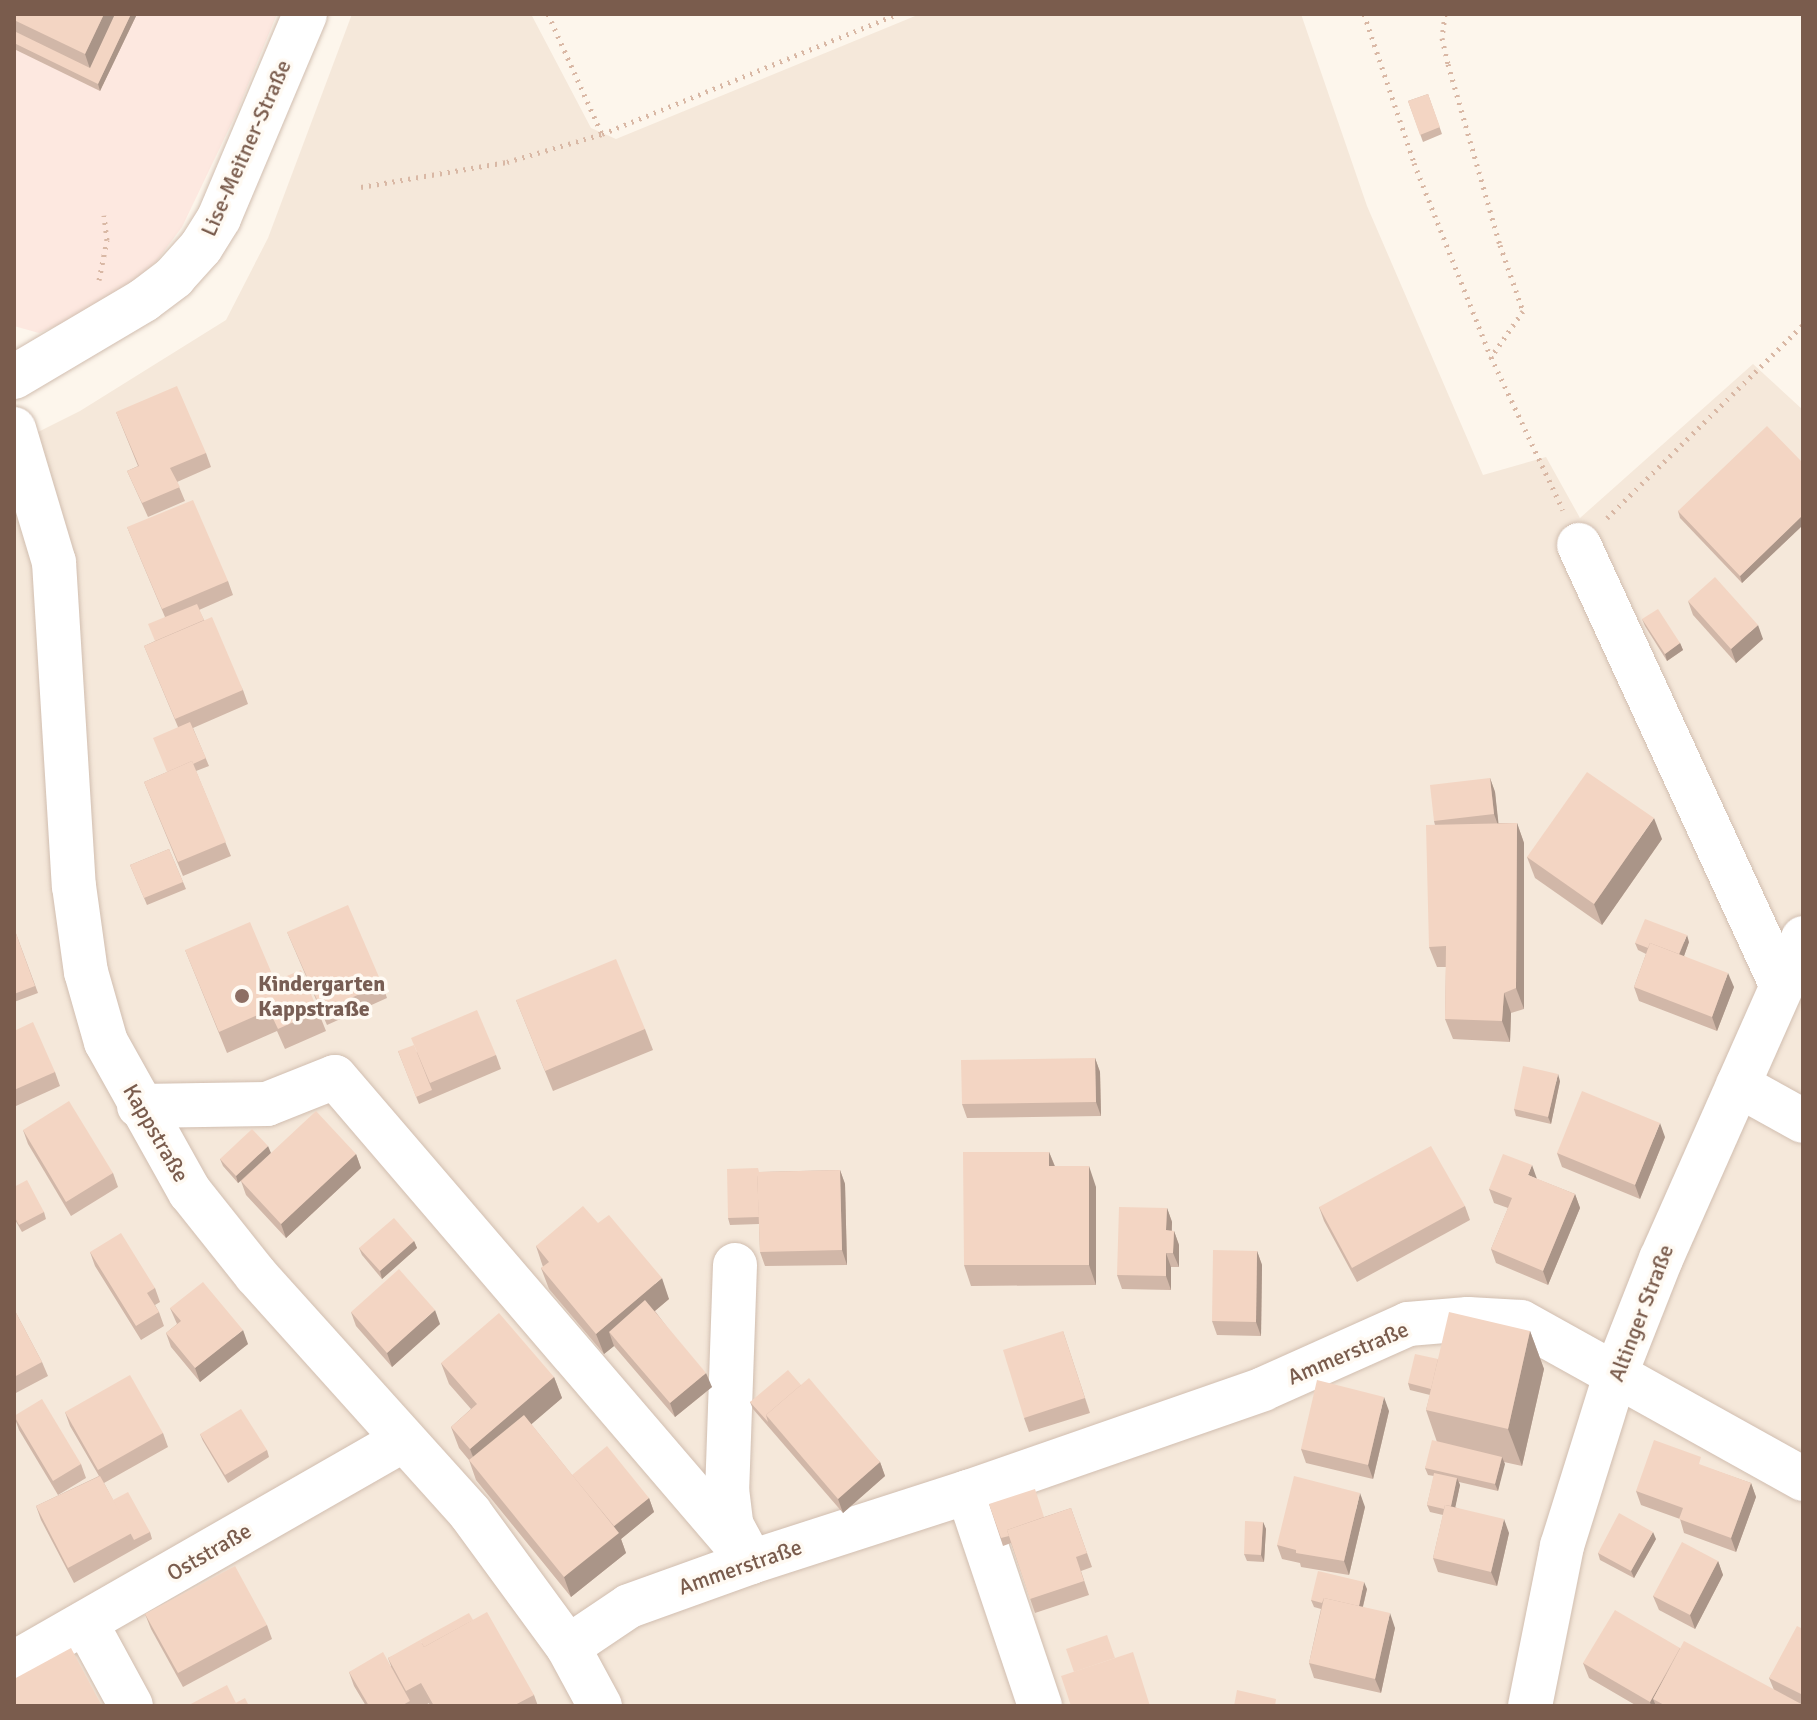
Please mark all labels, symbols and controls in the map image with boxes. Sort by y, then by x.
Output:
street label: Lise-Meitner-Straße [195,56,297,240]
place label: Kindergarten Kappstraße [258,970,385,1022]
marker: Kindergarten Kappstraße [233,987,251,1005]
street label: Kappstraße [117,1079,195,1187]
street label: Altinger Straße [1603,1241,1679,1385]
street label: Ammerstraße [1284,1316,1412,1390]
street label: Oststraße [162,1517,256,1587]
street label: Ammerstraße [675,1534,805,1600]

